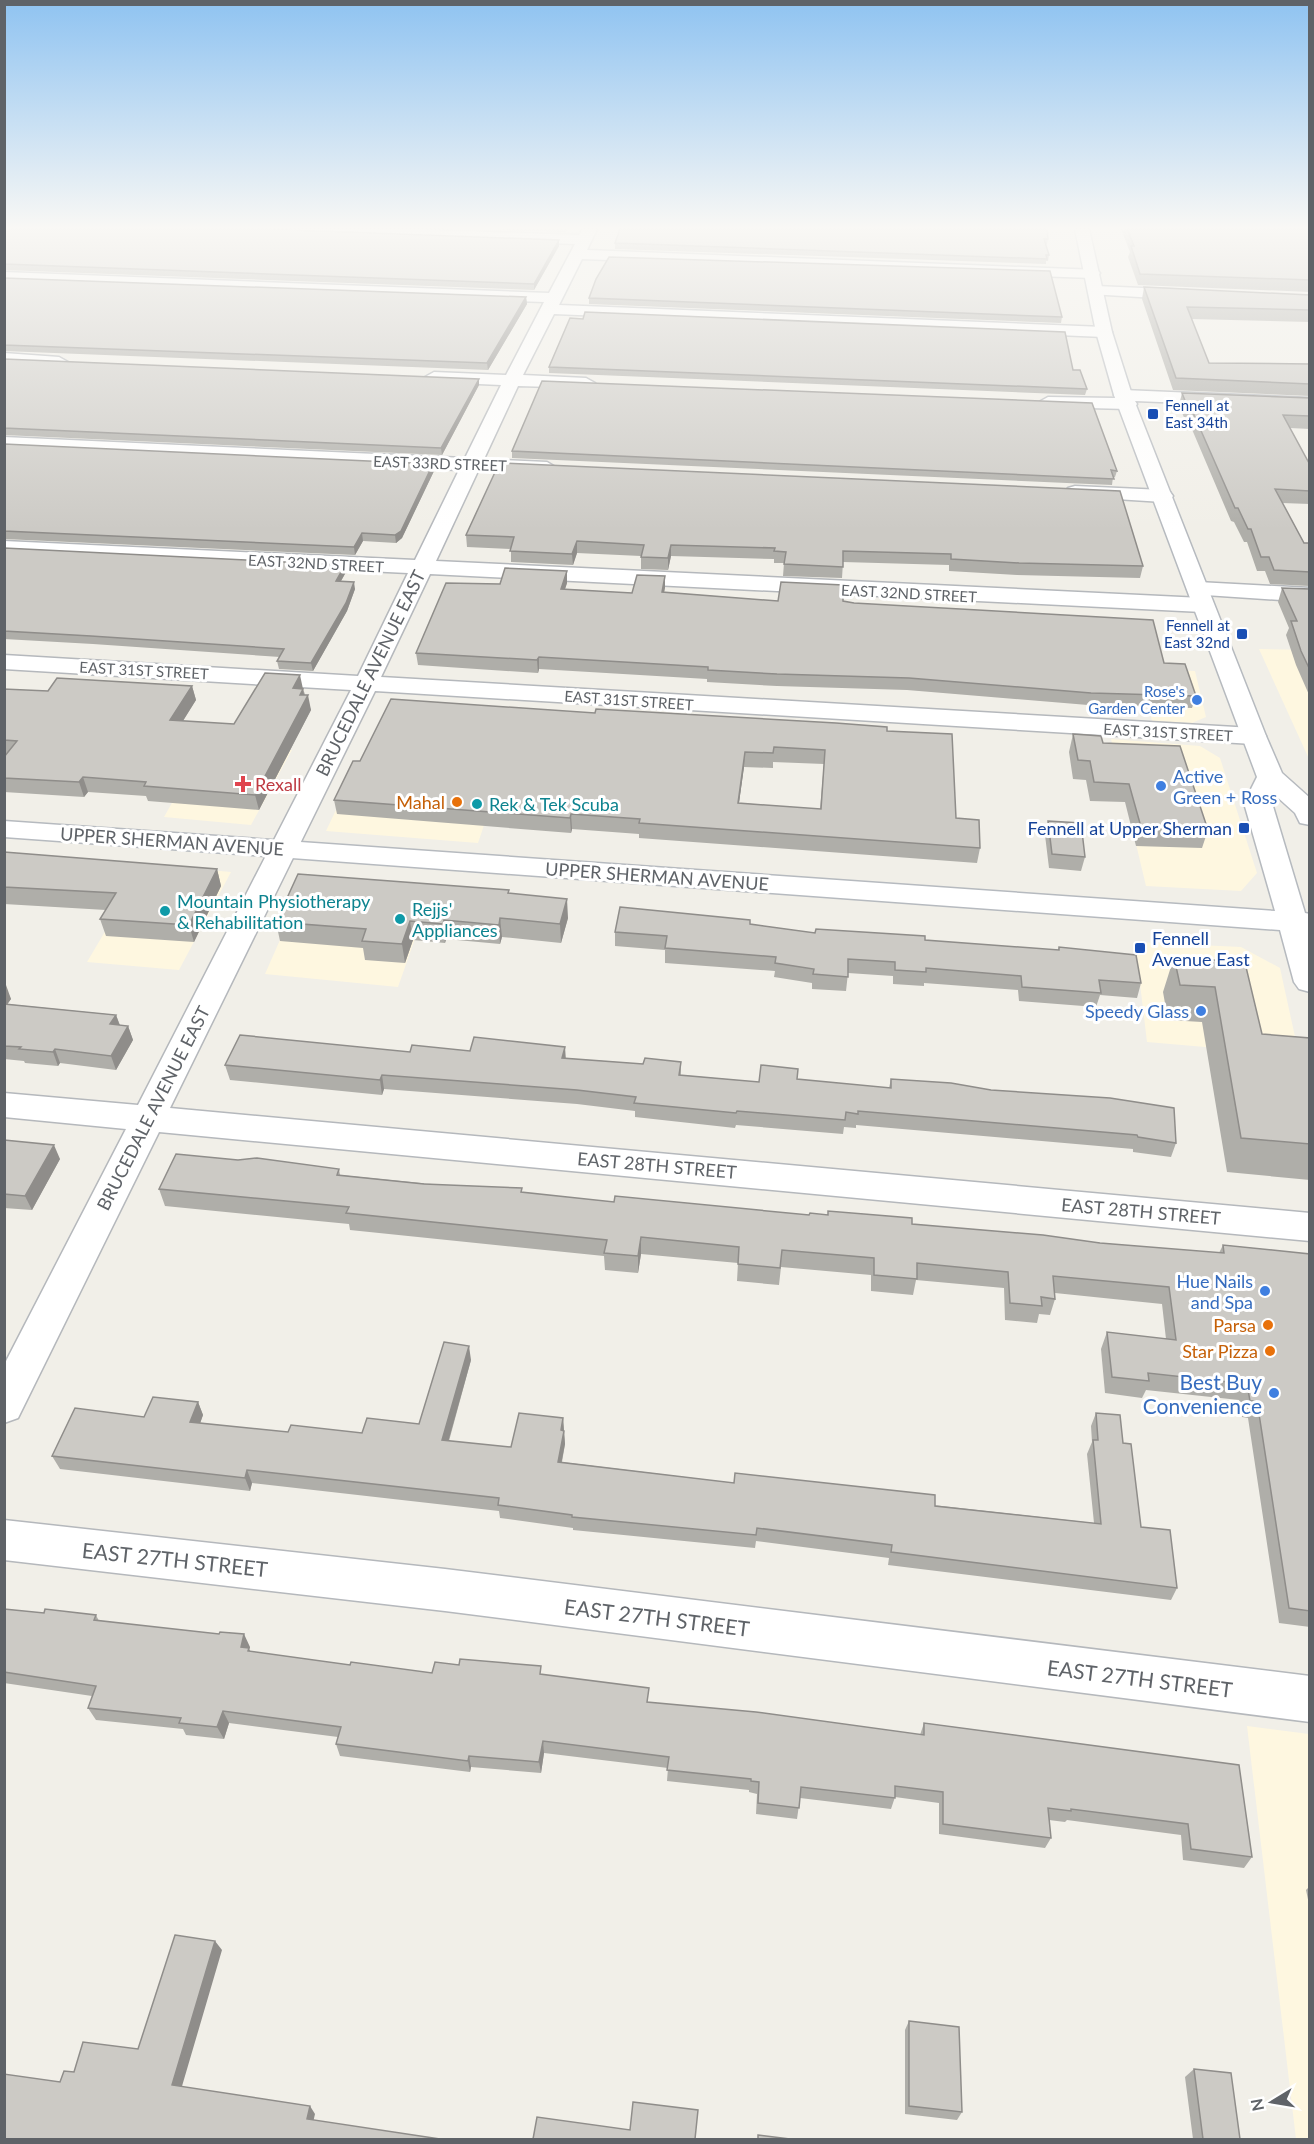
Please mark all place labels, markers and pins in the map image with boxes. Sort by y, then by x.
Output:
place label: Fennell at East 34th [1165,396,1230,431]
marker: Fennell at East 34th [1146,407,1160,421]
place label: Fennell at East 32nd [1164,616,1231,651]
marker: Fennell at East 32nd [1235,627,1249,641]
place label: Rose's Garden Center [1088,682,1186,717]
marker: Rose's Garden Center [1190,693,1204,707]
place label: Active Green + Ross [1173,765,1278,808]
place label: Rexall [255,773,302,795]
marker: Rexall [236,777,250,791]
marker: Active Green + Ross [1154,779,1168,793]
place label: Mahal [396,791,445,813]
place label: Rek & Tek Scuba [489,793,619,815]
marker: Mahal [450,795,464,809]
marker: Rek & Tek Scuba [470,797,484,811]
place label: Fennell at Upper Sherman [1028,817,1232,839]
marker: Fennell at Upper Sherman [1237,821,1251,835]
place label: Mountain Physiotherapy & Rehabilitation [177,890,371,933]
place label: Rejjs' Appliances [412,898,498,941]
marker: Mountain Physiotherapy & Rehabilitation [158,904,172,918]
marker: Rejjs' Appliances [393,912,407,926]
place label: Fennell Avenue East [1152,927,1250,970]
marker: Fennell Avenue East [1133,941,1147,955]
place label: Speedy Glass [1085,1000,1189,1022]
marker: Speedy Glass [1194,1004,1208,1018]
place label: Hue Nails and Spa [1176,1270,1253,1313]
marker: Hue Nails and Spa [1258,1284,1272,1298]
place label: Parsa [1213,1314,1256,1336]
marker: Parsa [1261,1318,1275,1332]
place label: Star Pizza [1182,1340,1258,1362]
marker: Star Pizza [1263,1344,1277,1358]
place label: Best Buy Convenience [1143,1369,1262,1418]
marker: Best Buy Convenience [1267,1386,1281,1400]

